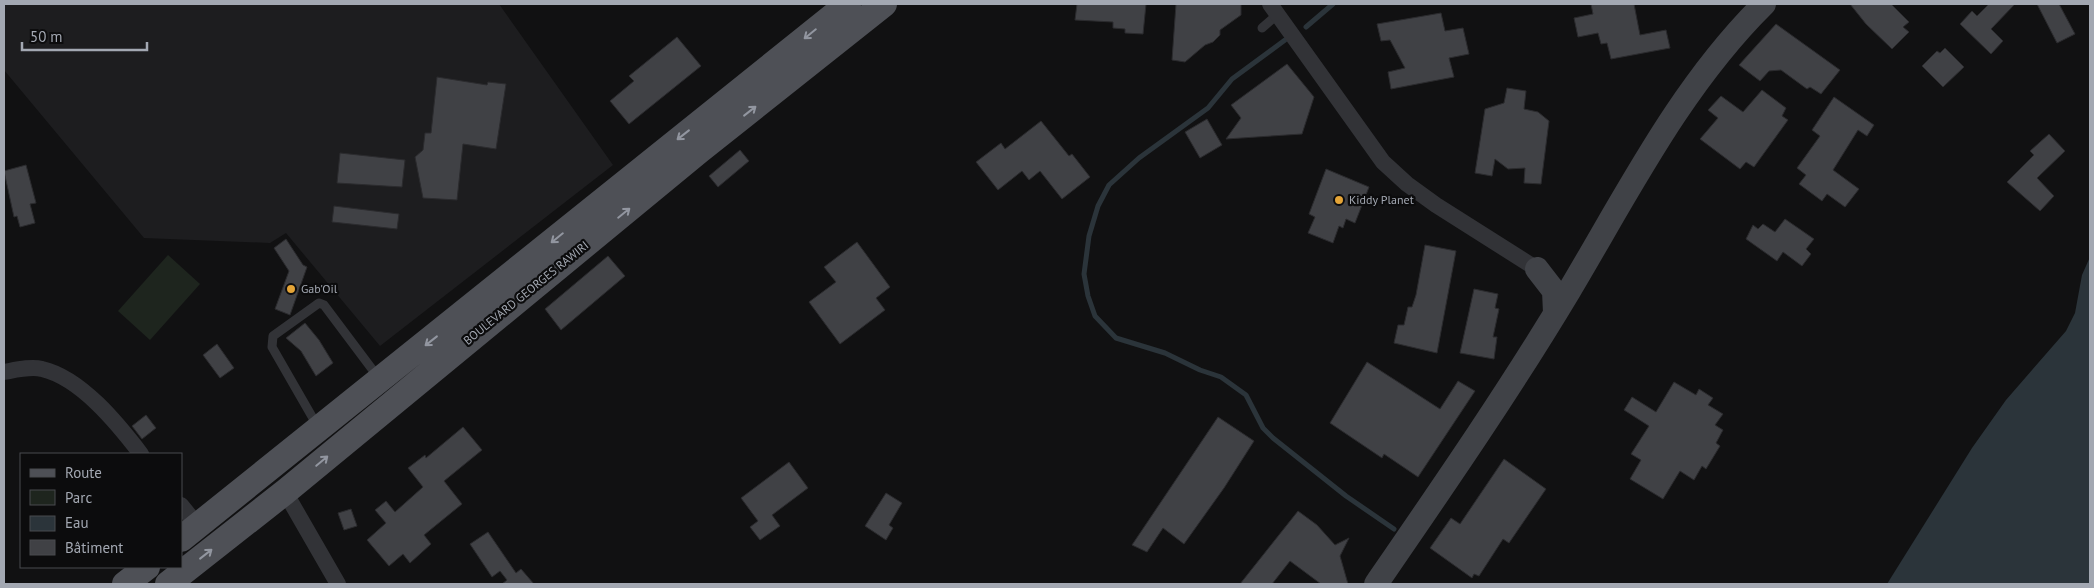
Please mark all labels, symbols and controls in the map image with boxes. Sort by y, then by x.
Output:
scale bar [22,20,148,52]
text: 50 m [30,27,63,46]
one-way arrow [804,29,817,40]
one-way arrow [743,105,756,116]
one-way arrow [676,130,689,141]
place label: Kiddy Planet [1349,192,1414,207]
marker: Kiddy Planet [1333,194,1345,206]
one-way arrow [617,208,630,219]
one-way arrow [551,233,564,244]
street label: BOULEVARD GEORGES RAWIRI [460,237,591,348]
place label: Gab'Oil [301,281,338,296]
marker: Gab'Oil [285,283,297,295]
one-way arrow [425,335,438,346]
legend [20,453,182,568]
one-way arrow [316,455,329,466]
text: Route [65,463,102,482]
text: Parc [65,488,92,507]
text: Eau [65,513,89,532]
text: Bâtiment [65,538,123,557]
one-way arrow [200,549,213,560]

